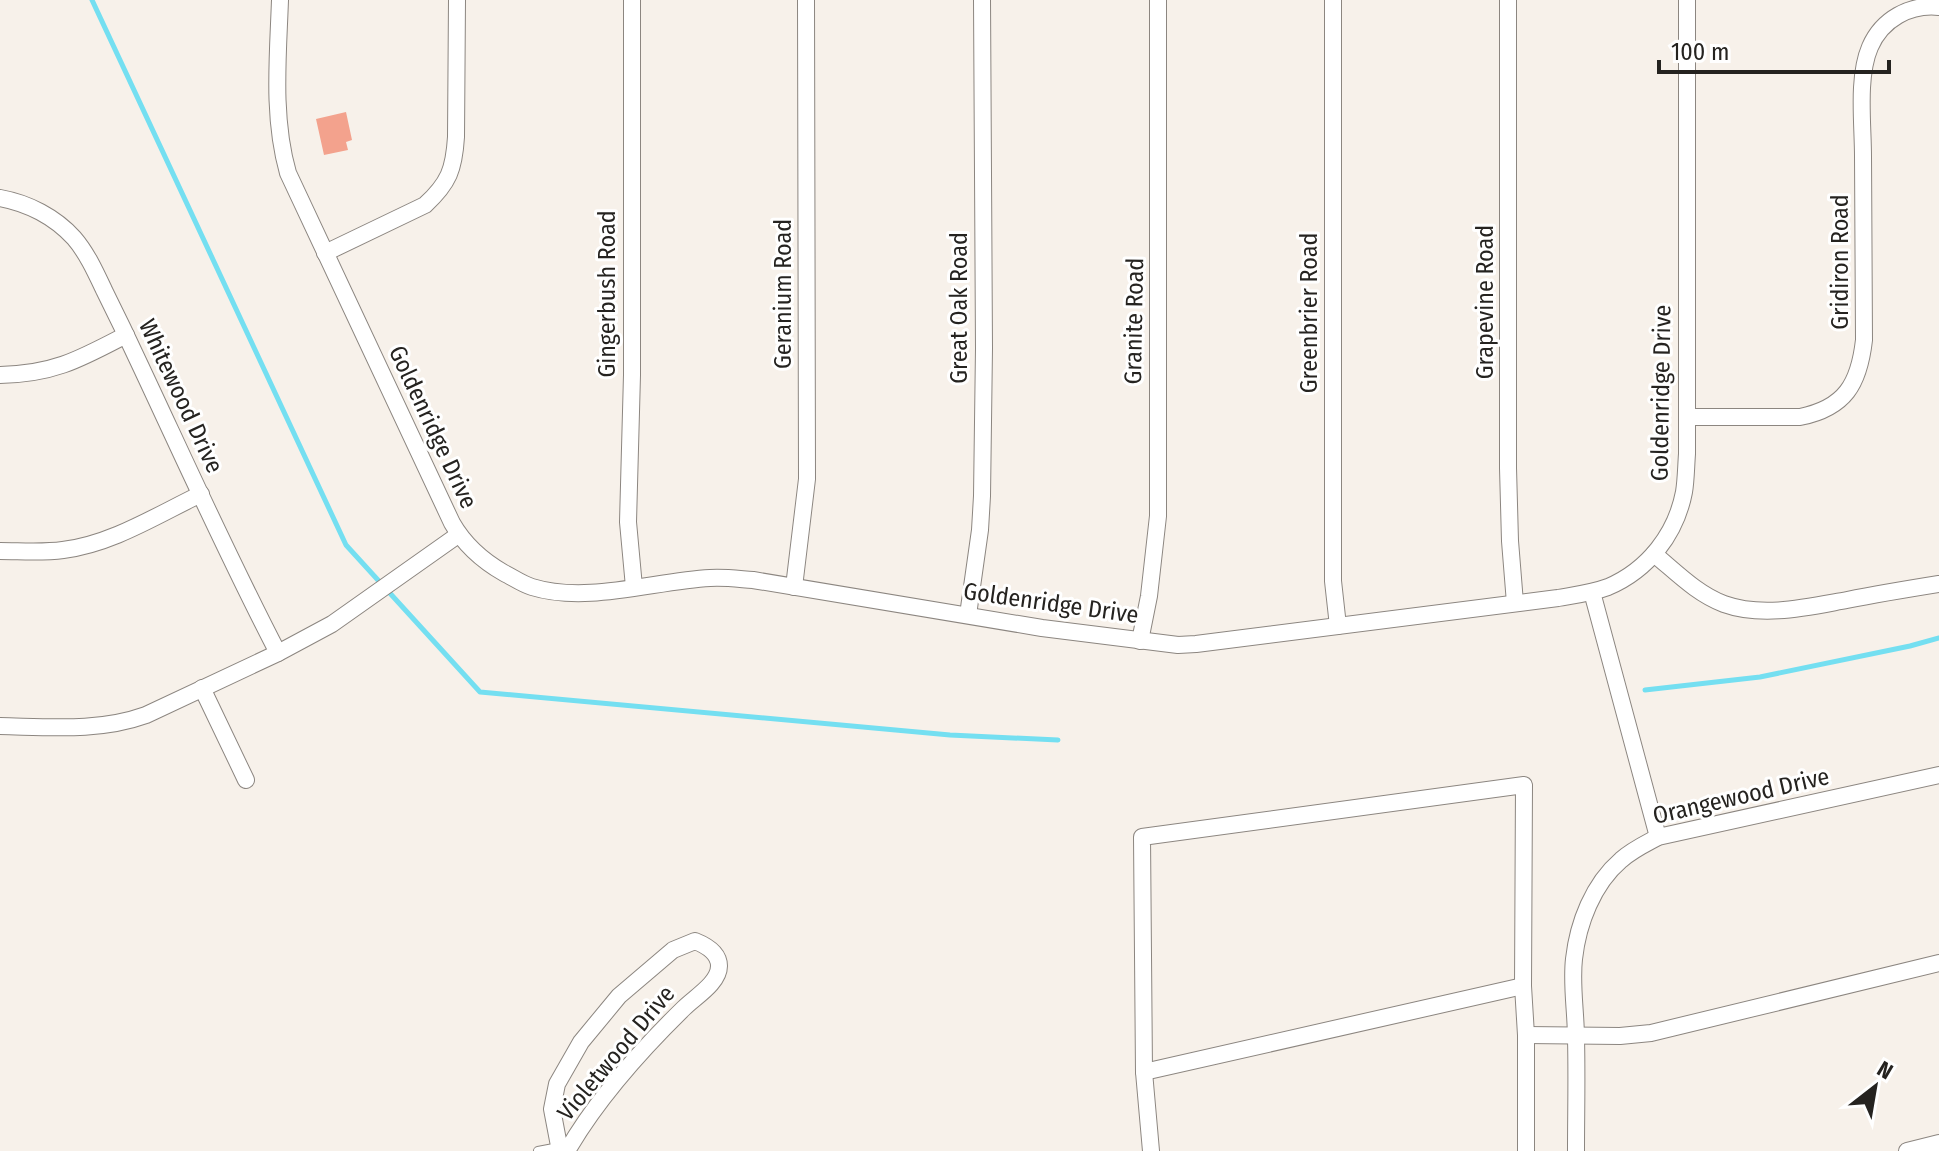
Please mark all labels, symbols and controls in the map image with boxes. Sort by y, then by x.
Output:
scale bar [1659,24,1889,74]
text: 100 m [1671,38,1729,66]
street label: Gridiron Road [1826,194,1854,330]
street label: Gingerbush Road [593,210,621,378]
street label: Geranium Road [769,219,797,369]
street label: Grapevine Road [1471,225,1499,379]
street label: Great Oak Road [945,232,973,384]
street label: Greenbrier Road [1295,233,1323,393]
street label: Granite Road [1119,257,1149,385]
street label: Goldenridge Drive [1645,305,1677,481]
street label: Whitewood Drive [133,315,229,477]
street label: Goldenridge Drive [383,341,483,513]
street label: Goldenridge Drive [962,577,1140,629]
street label: Orangewood Drive [1650,762,1832,830]
street label: Violetwood Drive [552,980,680,1126]
north arrow [1835,1047,1915,1127]
text: N [1872,1055,1898,1085]

